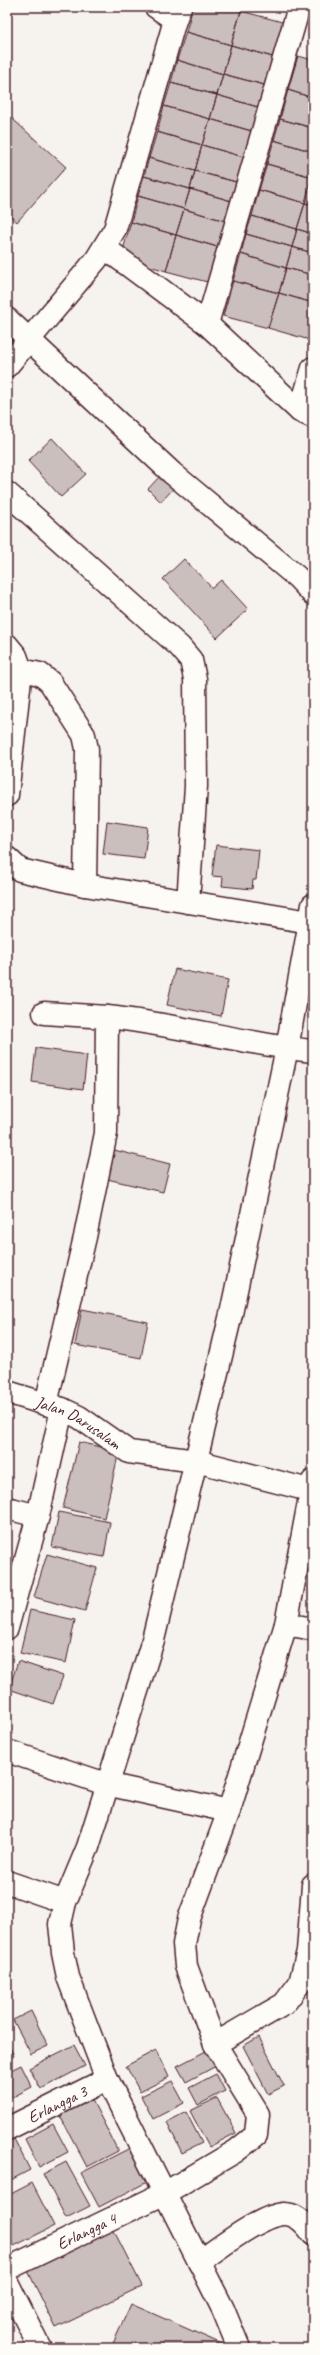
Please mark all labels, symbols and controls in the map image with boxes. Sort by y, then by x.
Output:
street label: Jalan Darusalam [32,1391,125,1455]
street label: Erlangga 3 [24,2080,92,2128]
street label: Erlangga 4 [53,2207,122,2255]

